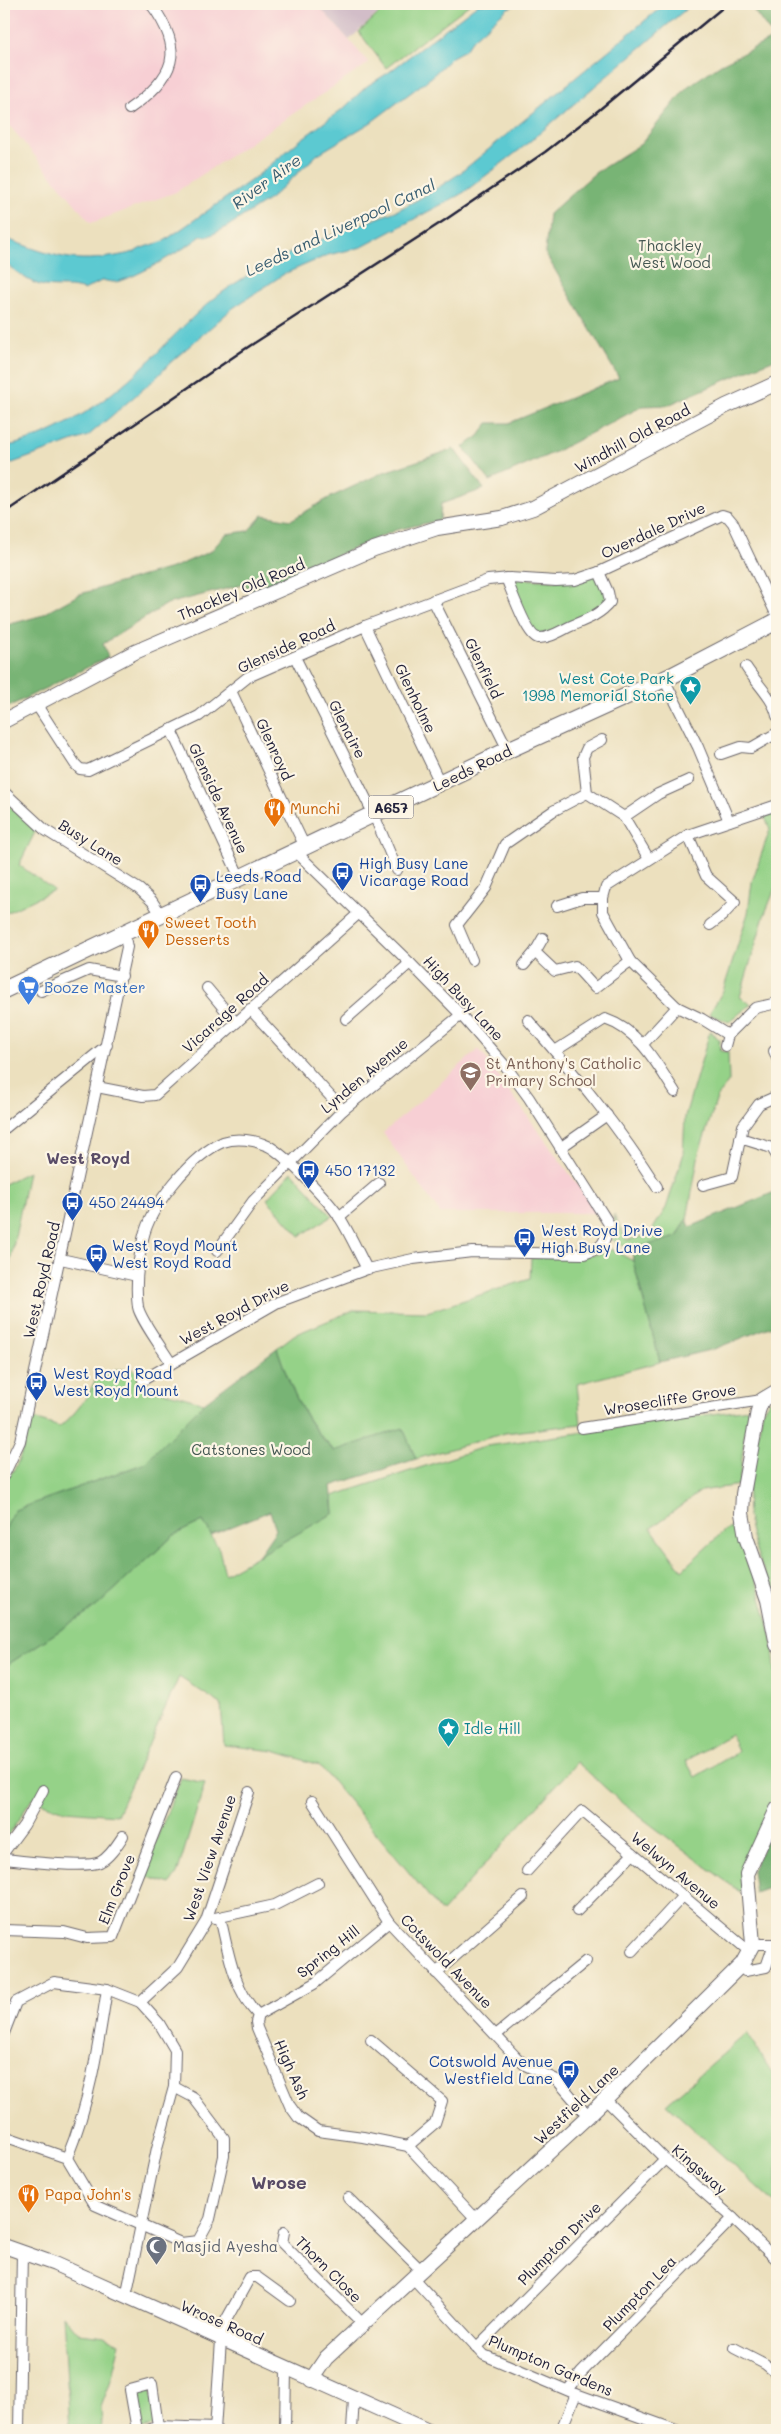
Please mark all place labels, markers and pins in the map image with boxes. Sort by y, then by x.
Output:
place label: West Cote Park 1998 Memorial Stone [522,668,674,705]
place icon: West Cote Park 1998 Memorial Stone [678,675,702,706]
restaurant icon: Munchi [262,796,286,827]
place label: Munchi [290,798,340,818]
place label: High Busy Lane Vicarage Road [359,853,469,890]
bus stop icon: High Busy Lane Vicarage Road [331,860,355,891]
place label: Leeds Road Busy Lane [216,866,301,903]
bus stop icon: Leeds Road Busy Lane [188,873,212,904]
place label: Sweet Tooth Desserts [165,912,256,949]
restaurant icon: Sweet Tooth Desserts [137,919,161,950]
supermarket icon: Booze Master [16,975,40,1006]
place label: Booze Master [44,977,146,997]
place label: St Anthony's Catholic Primary School [486,1053,641,1090]
school or university icon: St Anthony's Catholic Primary School [458,1060,482,1091]
bus stop icon: 450 17132 [297,1158,321,1189]
place label: 450 17132 [325,1160,396,1180]
bus stop icon: 450 24494 [61,1190,85,1221]
place label: 450 24494 [89,1192,164,1212]
place label: West Royd Drive High Busy Lane [541,1220,662,1257]
bus stop icon: West Royd Drive High Busy Lane [513,1227,537,1258]
place label: West Royd Mount West Royd Road [112,1235,238,1272]
bus stop icon: West Royd Mount West Royd Road [84,1242,108,1273]
place label: West Royd Road West Royd Mount [53,1363,179,1400]
bus stop icon: West Royd Road West Royd Mount [25,1370,49,1401]
place icon: Idle Hill [436,1716,460,1747]
place label: Idle Hill [464,1718,521,1738]
place label: Cotswold Avenue Westfield Lane [429,2051,553,2088]
bus stop icon: Cotswold Avenue Westfield Lane [557,2058,581,2089]
restaurant icon: Papa John's [17,2182,41,2213]
place label: Papa John's [45,2184,131,2204]
mosque icon: Masjid Ayesha [145,2234,169,2265]
place label: Masjid Ayesha [173,2236,278,2256]

